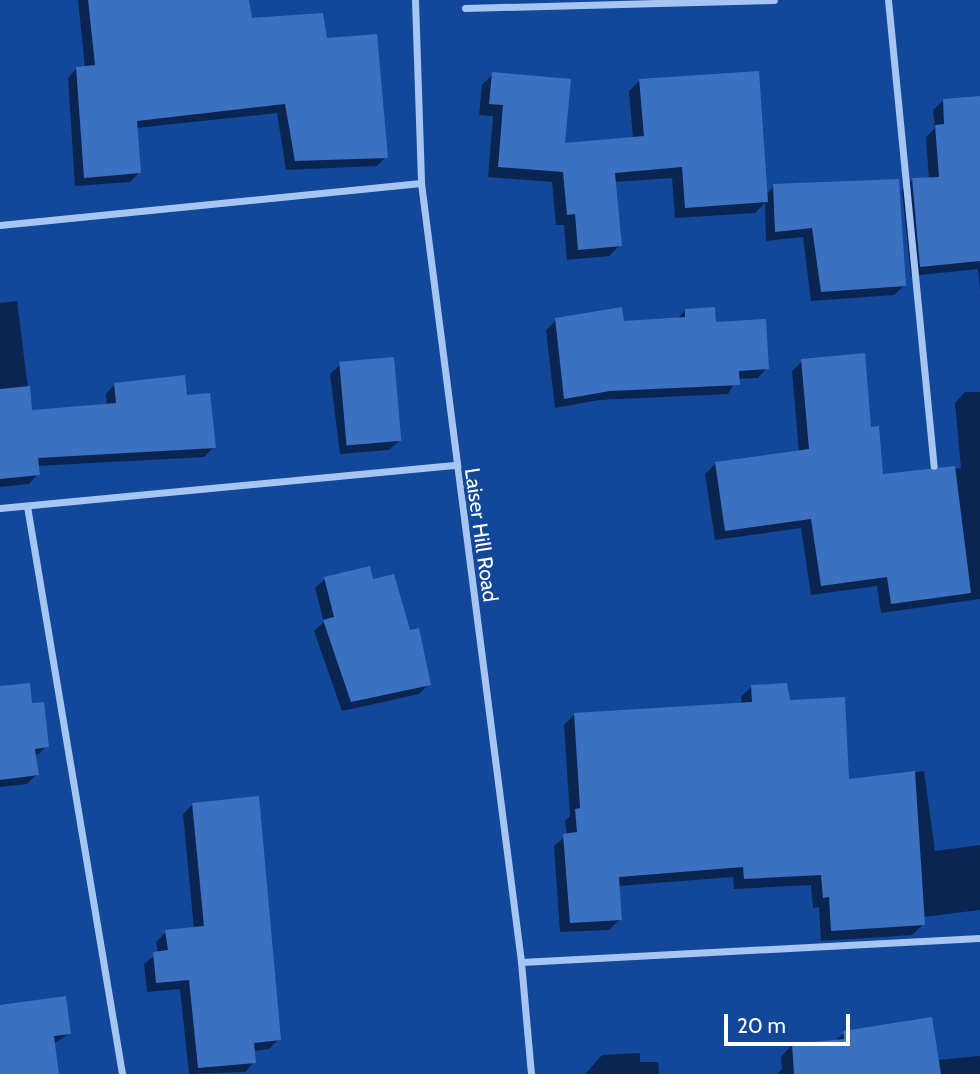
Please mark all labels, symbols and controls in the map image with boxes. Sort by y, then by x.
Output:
street label: Laiser Hill Road [459,466,503,604]
scale bar [728,1000,854,1044]
text: 20 m [737,1013,786,1038]

